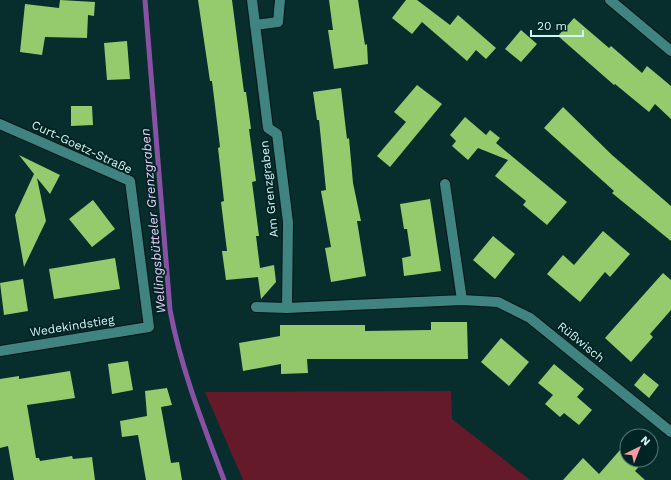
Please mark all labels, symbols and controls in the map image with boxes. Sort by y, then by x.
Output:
scale bar [531,12,583,38]
text: 20 m [537,19,567,33]
street label: Curt-Goetz-Straße [30,118,134,176]
water label: Wellingsbütteler Grenzgraben [137,128,169,314]
street label: Am Grenzgraben [257,140,281,238]
street label: Wedekindstieg [29,312,116,340]
street label: Rüßwisch [555,319,607,365]
north arrow [619,428,659,468]
text: N [638,434,653,449]

